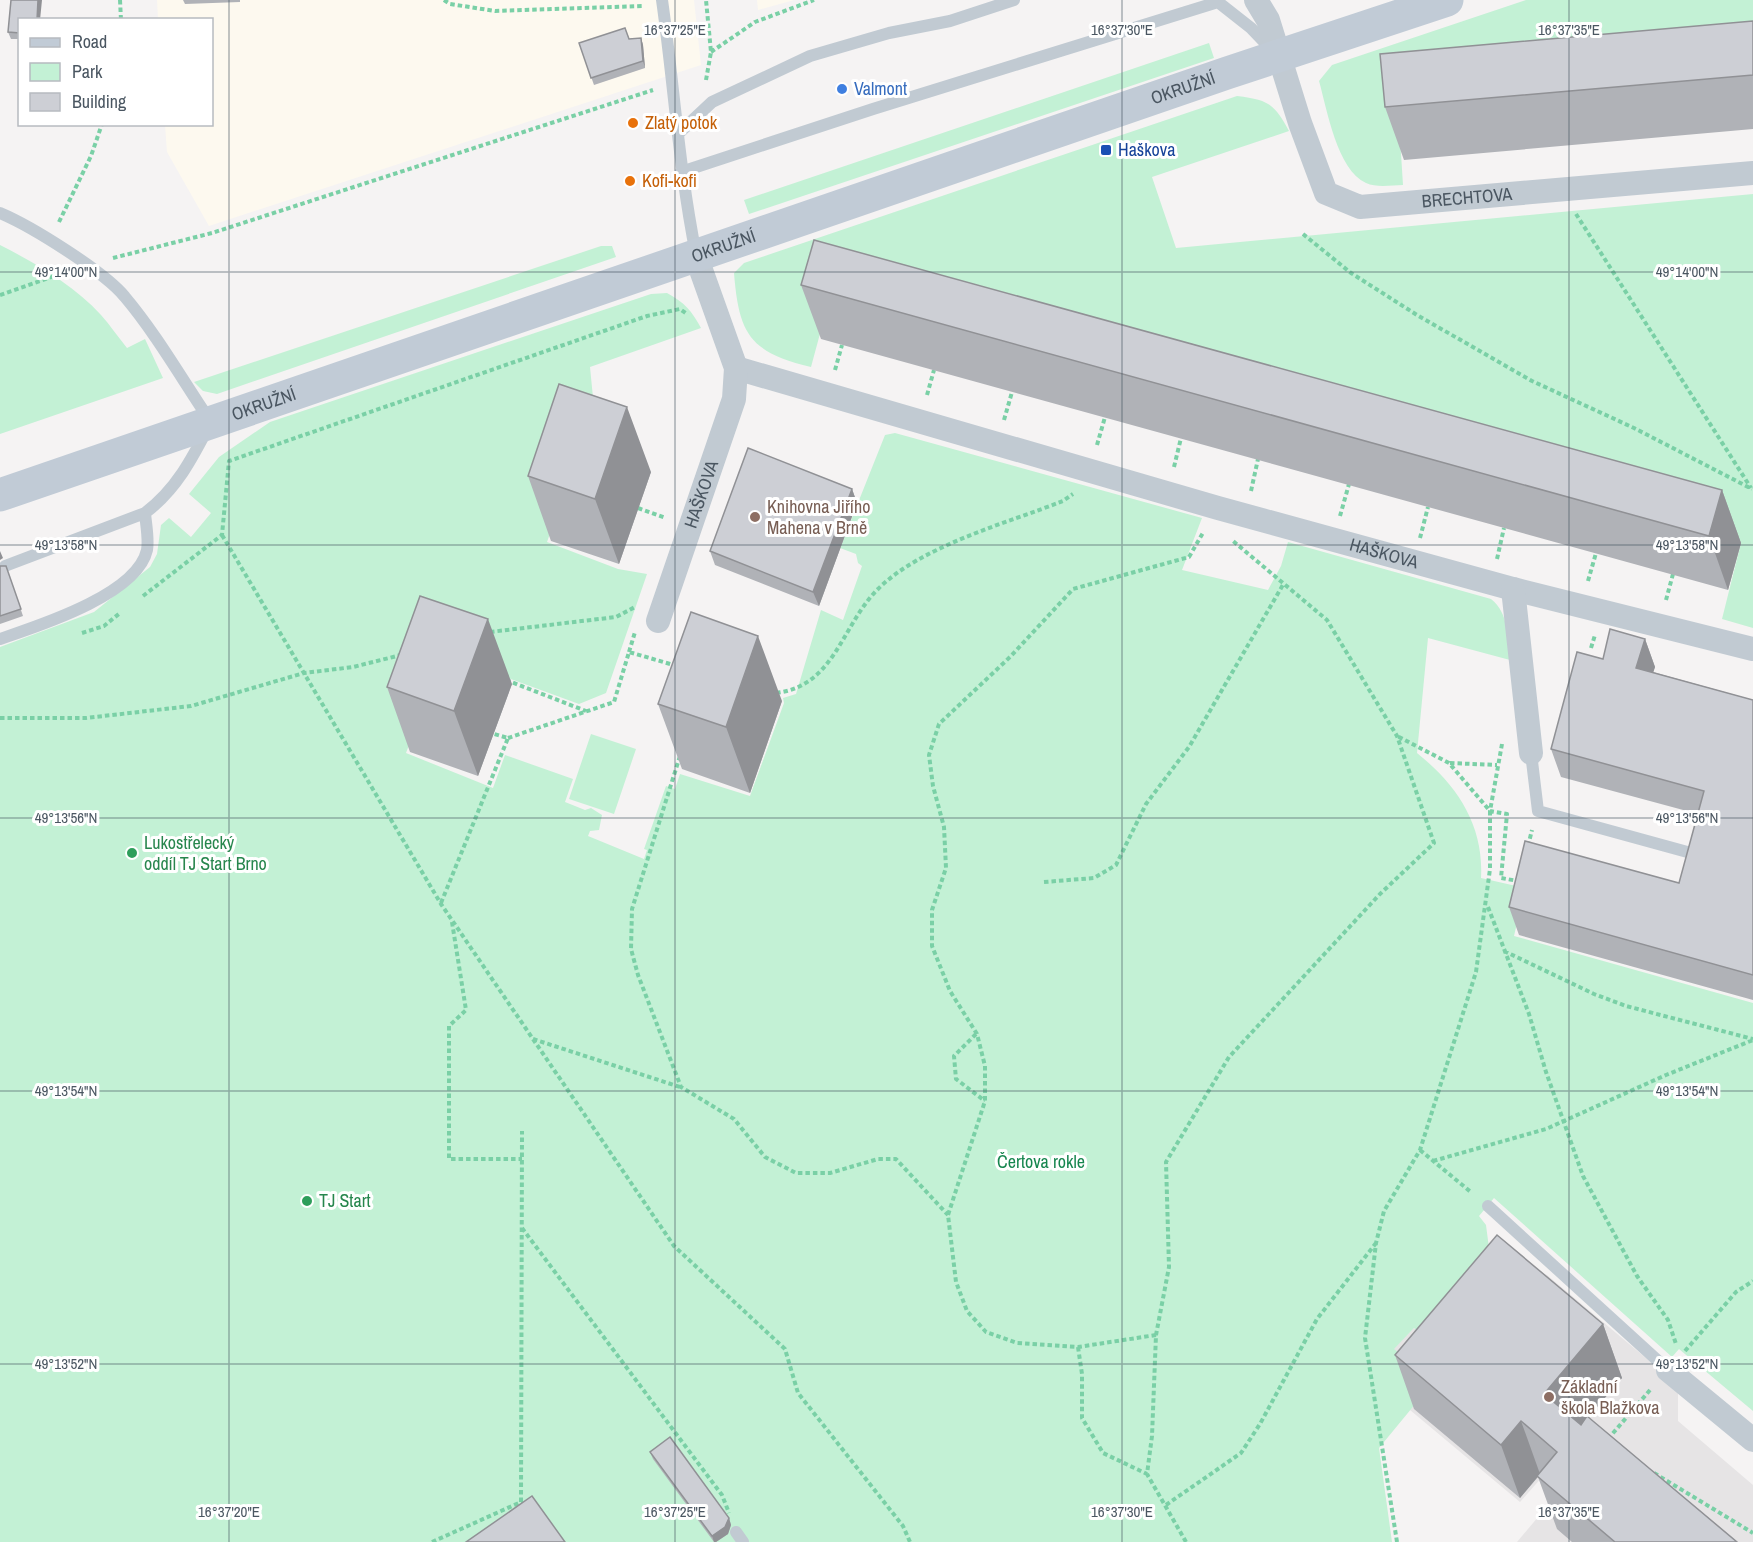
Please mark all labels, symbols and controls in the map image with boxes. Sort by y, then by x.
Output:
legend [18,18,213,126]
text: 16°37'25"E [644,19,706,40]
text: 16°37'30"E [1091,19,1153,40]
text: 16°37'35"E [1538,19,1600,40]
text: Road [72,29,107,54]
text: Park [72,59,103,84]
street label: OKRUŽNÍ [1147,65,1219,110]
place label: Valmont [854,76,907,101]
marker: Valmont [835,82,849,96]
text: Building [72,89,127,114]
place label: Zlatý potok [645,110,718,135]
marker: Zlatý potok [626,116,640,130]
place label: Haškova [1118,137,1175,162]
marker: Haškova [1099,143,1113,157]
place label: Kofi-kofi [642,168,697,193]
marker: Kofi-kofi [623,174,637,188]
street label: BRECHTOVA [1421,181,1513,214]
street label: OKRUŽNÍ [688,223,760,268]
text: 49°14'00"N [35,261,97,282]
text: 49°14'00"N [1656,261,1718,282]
street label: OKRUŽNÍ [228,381,300,426]
street label: HAŠKOVA [678,457,724,531]
place label: Knihovna Jiřího Mahena v Brně [767,494,870,540]
marker: Knihovna Jiřího Mahena v Brně [748,510,762,524]
street label: HAŠKOVA [1347,532,1421,574]
text: 49°13'58"N [35,534,97,555]
text: 49°13'58"N [1656,534,1718,555]
text: 49°13'56"N [35,807,97,828]
text: 49°13'56"N [1656,807,1718,828]
place label: Lukostřelecký oddíl TJ Start Brno [144,830,267,876]
marker: Lukostřelecký oddíl TJ Start Brno [125,846,139,860]
text: 49°13'54"N [35,1080,97,1101]
text: 49°13'54"N [1656,1080,1718,1101]
park label: Čertova rokle [997,1149,1085,1174]
place label: TJ Start [319,1188,371,1213]
marker: TJ Start [300,1194,314,1208]
text: 49°13'52"N [35,1353,97,1374]
text: 49°13'52"N [1656,1353,1718,1374]
place label: Základní škola Blažkova [1561,1374,1659,1420]
marker: Základní škola Blažkova [1542,1390,1556,1404]
text: 16°37'20"E [198,1501,260,1522]
text: 16°37'25"E [644,1501,706,1522]
text: 16°37'30"E [1091,1501,1153,1522]
text: 16°37'35"E [1538,1501,1600,1522]

